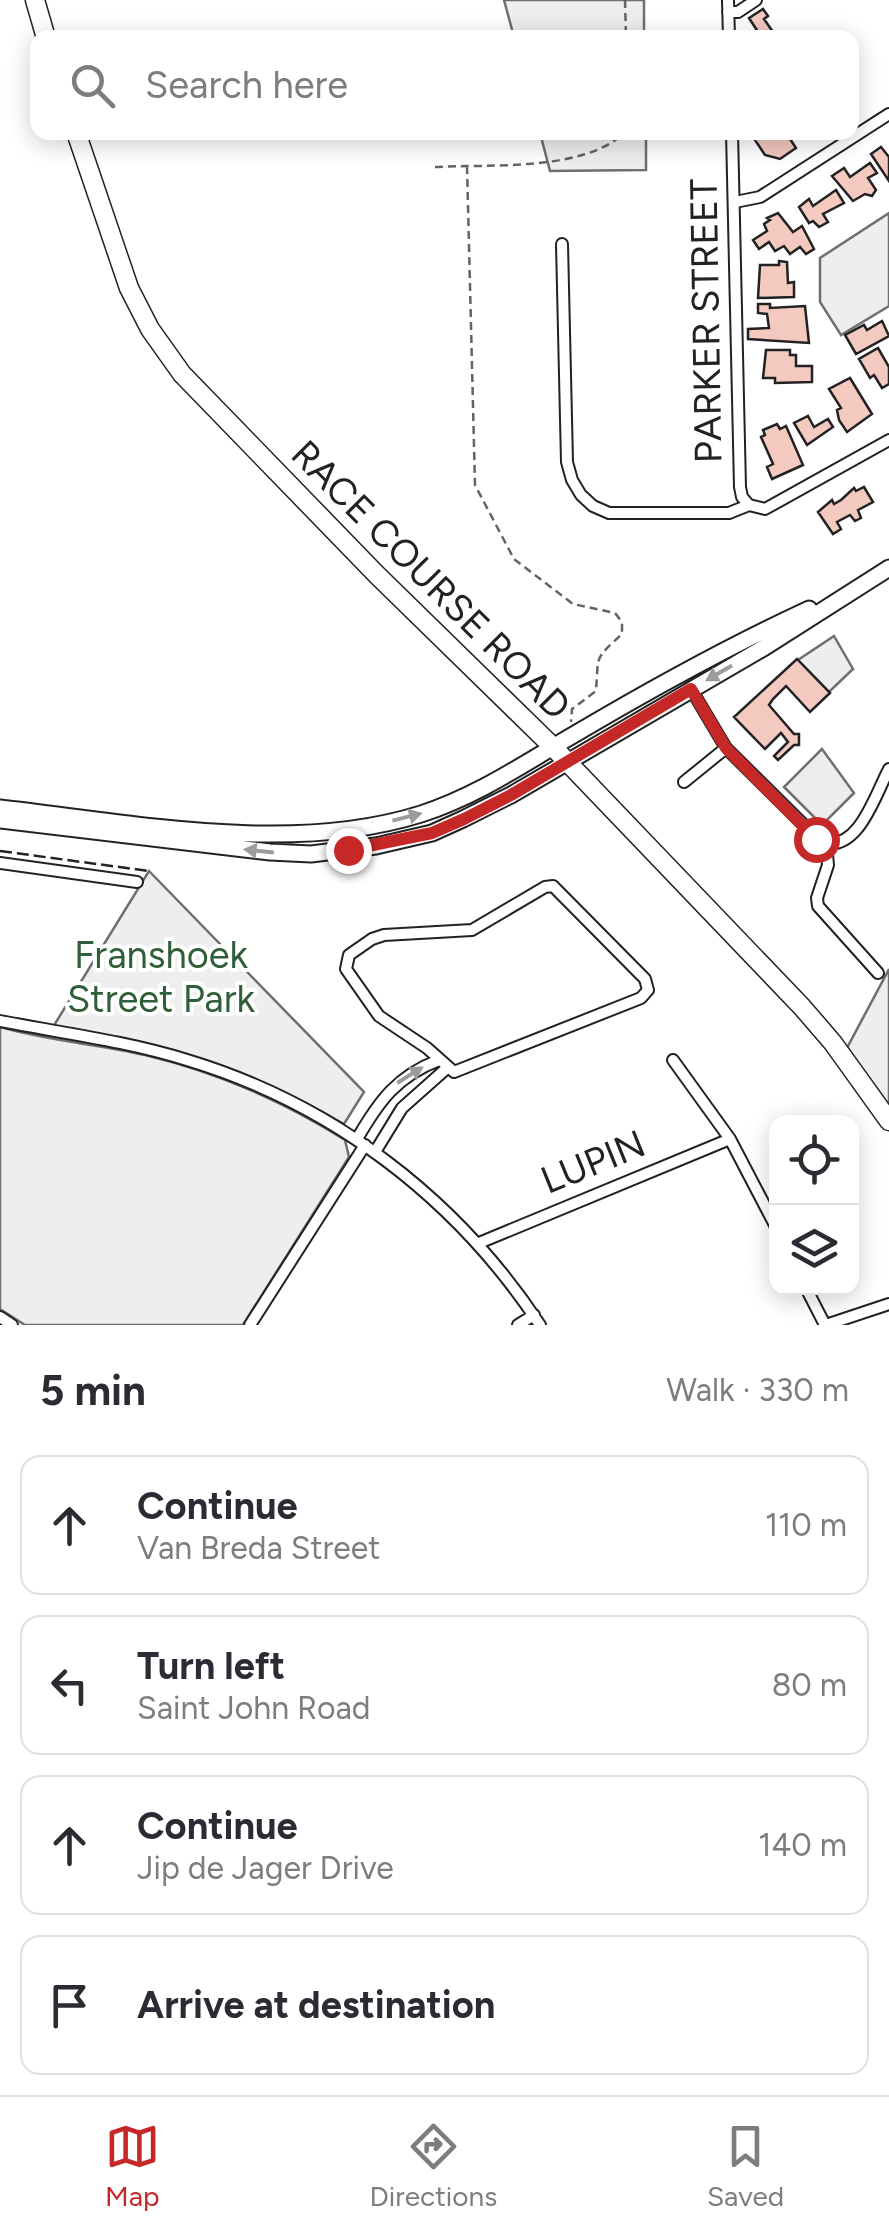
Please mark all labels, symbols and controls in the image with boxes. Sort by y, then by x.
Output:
search box [30,30,859,140]
icon: search [65,58,120,113]
text: Search here [145,62,348,108]
street label: PARKER STREET [681,178,731,464]
street label: RACE COURSE ROAD [282,431,580,729]
one-way arrow [705,664,734,681]
one-way arrow [392,809,423,824]
route start [794,817,840,863]
route end [326,828,372,874]
one-way arrow [243,843,275,859]
park label: Franshoek Street Park [67,932,256,1022]
one-way arrow [396,1066,423,1085]
map controls [769,1115,859,1295]
button: locate [769,1115,859,1205]
street label: LUPIN [534,1120,652,1204]
button: layers [769,1205,859,1295]
text: 5 min [40,1365,146,1416]
text: Walk · 330 m [666,1371,849,1409]
text: Continue [137,1483,298,1529]
icon: ahead [42,1498,97,1553]
text: 110 m [765,1506,847,1544]
text: Van Breda Street [137,1529,380,1567]
text: Turn left [137,1643,285,1689]
icon: left [42,1658,97,1713]
text: 80 m [772,1666,847,1704]
text: Saint John Road [137,1689,371,1727]
text: Continue [137,1803,298,1849]
icon: ahead [42,1818,97,1873]
text: 140 m [758,1826,847,1864]
text: Jip de Jager Drive [137,1849,394,1887]
icon: arrive [42,1978,97,2033]
text: Arrive at destination [137,1982,495,2028]
tab: Map [105,2119,160,2213]
tab: Directions [370,2119,497,2213]
tab: Saved [707,2119,784,2213]

